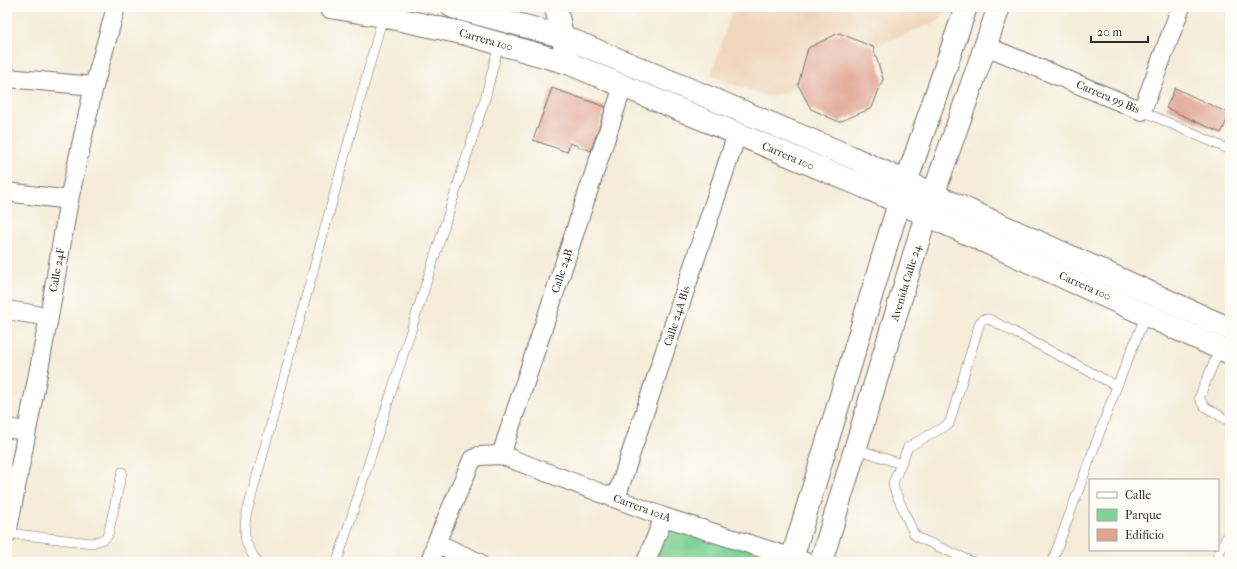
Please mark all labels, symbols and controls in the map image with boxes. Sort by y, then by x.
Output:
scale bar [1091,18,1148,44]
text: 20 m [1097,25,1122,39]
street label: Carrera 100 [458,26,514,54]
street label: Carrera 99 Bis [1074,78,1142,116]
street label: Carrera 100 [760,139,816,173]
street label: Avenida Calle 24 [888,243,924,324]
street label: Calle 24F [47,247,67,293]
street label: Calle 24B [549,247,575,295]
street label: Carrera 100 [1057,269,1113,303]
street label: Calle 24A Bis [661,284,693,348]
legend [1089,479,1219,551]
text: Calle [1125,488,1151,502]
street label: Carrera 101A [611,492,673,525]
text: Parque [1125,508,1162,522]
text: Edificio [1125,528,1164,542]

